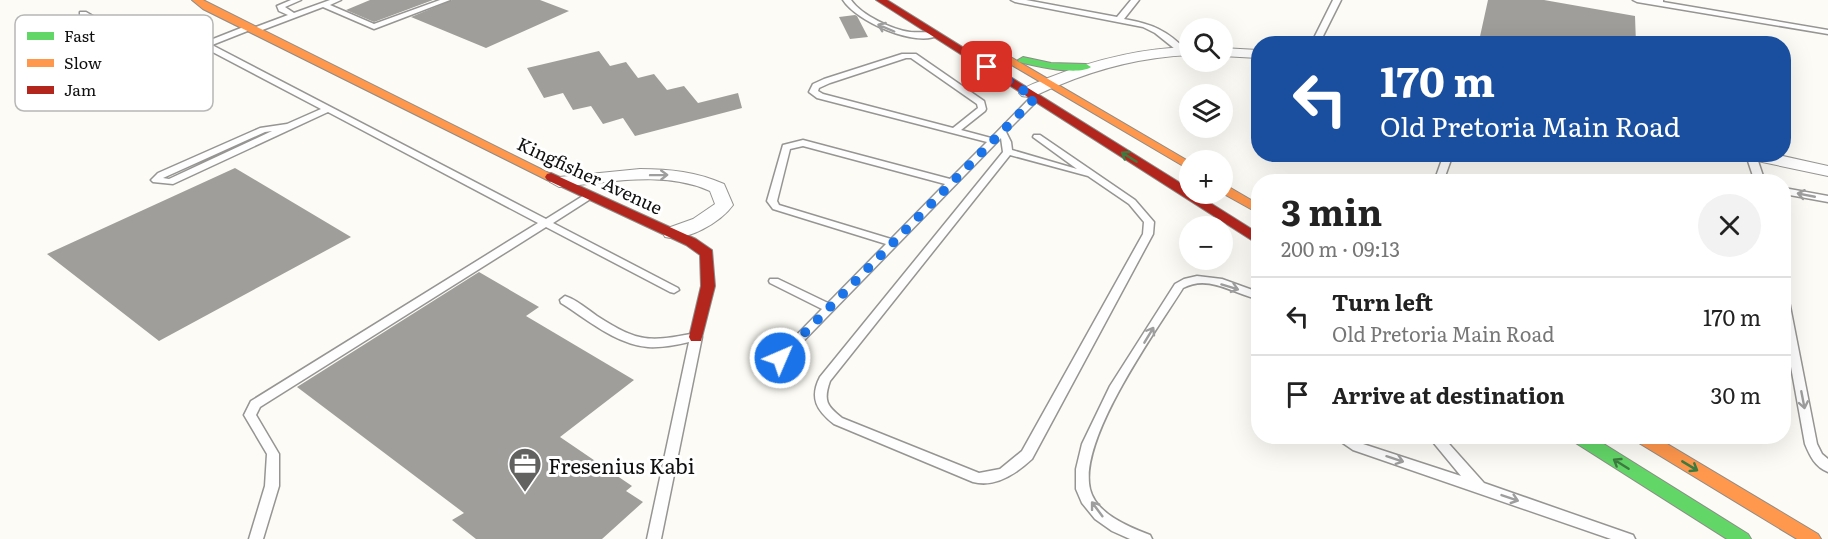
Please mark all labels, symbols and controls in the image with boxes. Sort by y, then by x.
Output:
legend [15,15,213,111]
map controls [1179,18,1233,270]
button: search [1179,18,1233,72]
one-way arrow [878,22,896,33]
text: Fast [64,23,96,47]
pin [961,41,1012,92]
text: 170 m [1380,48,1495,110]
text: Slow [64,50,102,74]
icon: arrive [970,50,1003,83]
icon: left [1281,60,1359,138]
text: Jam [64,77,97,101]
button: layers [1179,84,1233,138]
text: Old Pretoria Main Road [1380,105,1680,145]
street label: Kingfisher Avenue [513,129,667,221]
one-way arrow [1121,150,1138,162]
button: + [1179,150,1233,204]
one-way arrow [649,170,669,181]
text: 3 min [1281,184,1382,237]
one-way arrow [1796,189,1816,200]
button: close [1698,194,1761,257]
button: − [1179,216,1233,270]
text: 200 m · 09:13 [1281,233,1400,263]
one-way arrow [1220,282,1239,293]
text: Turn left [1332,285,1433,318]
icon: left [1281,300,1314,333]
text: 170 m [1703,300,1761,333]
text: Old Pretoria Main Road [1332,318,1554,348]
position arrow [748,326,812,390]
one-way arrow [1142,327,1155,344]
icon: arrive [1281,378,1314,411]
text: Arrive at destination [1332,378,1565,411]
text: 30 m [1711,378,1761,411]
one-way arrow [1798,389,1809,409]
office icon: Fresenius Kabi [507,446,543,493]
place label: Fresenius Kabi [548,449,695,480]
one-way arrow [1385,454,1404,465]
one-way arrow [1613,457,1630,469]
one-way arrow [1681,461,1698,473]
one-way arrow [1500,493,1519,504]
one-way arrow [1090,501,1103,517]

